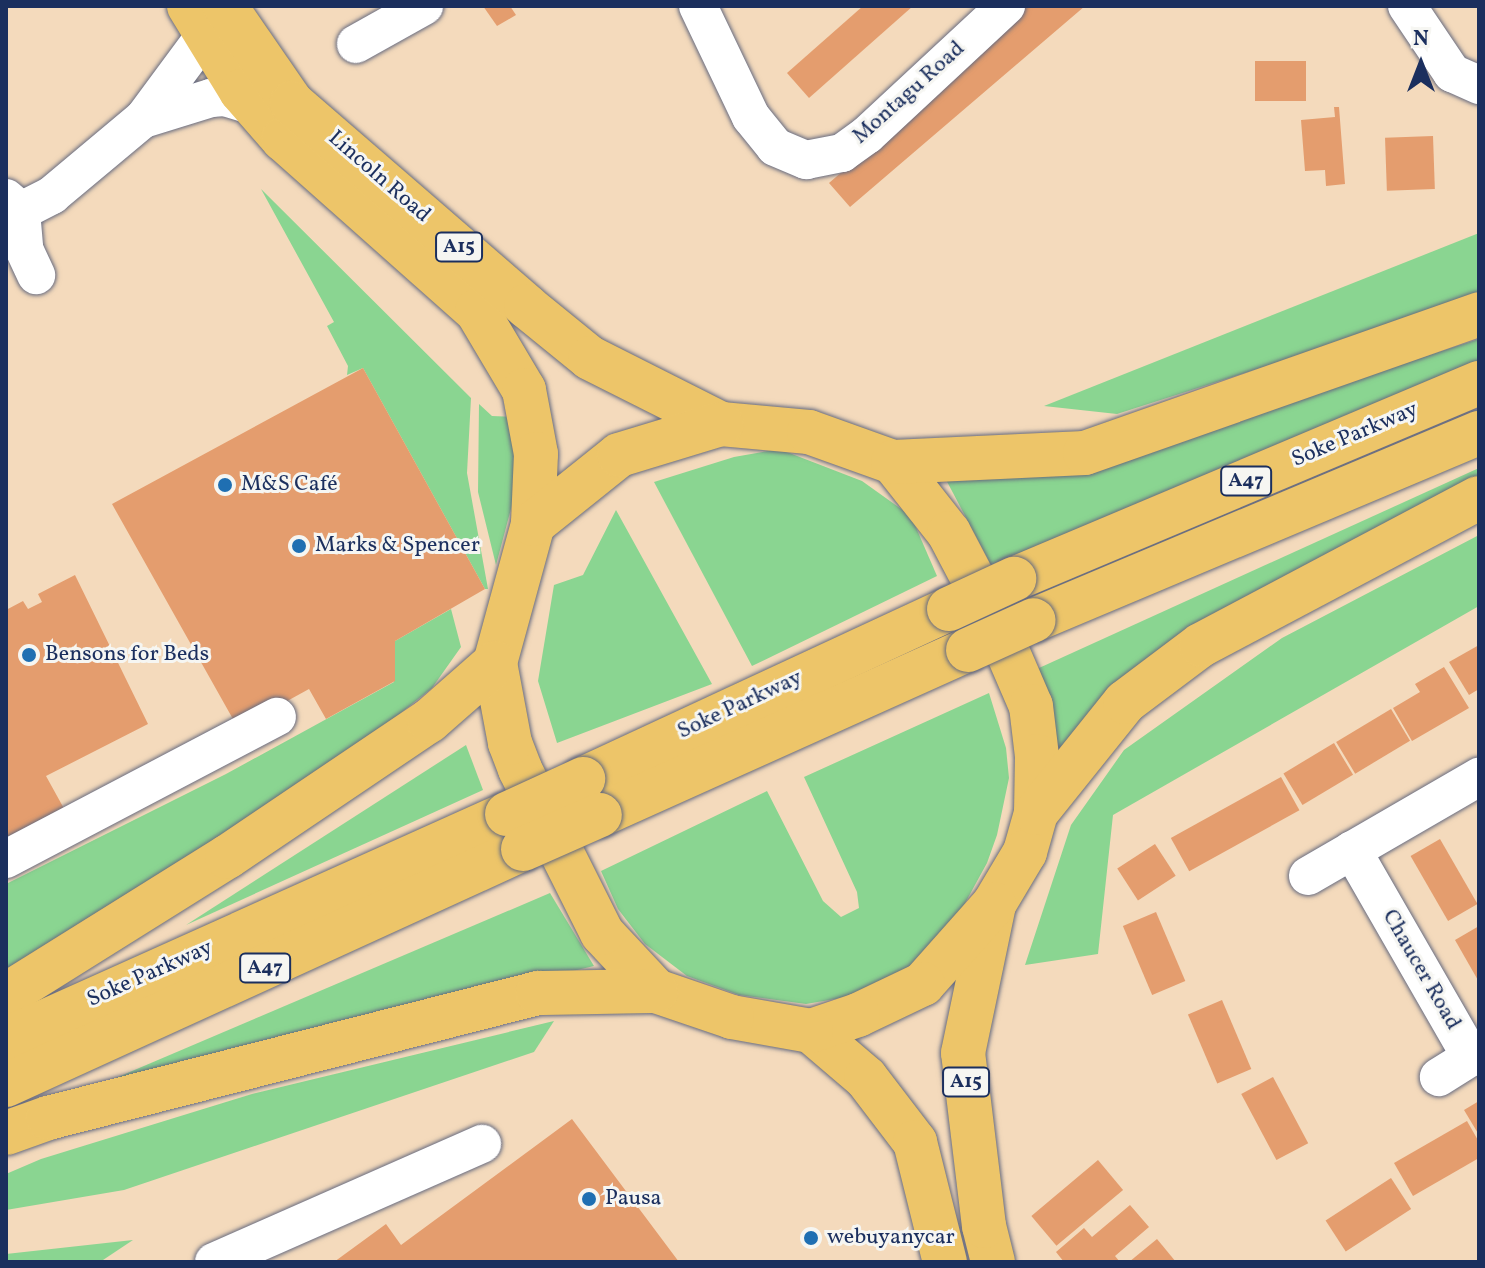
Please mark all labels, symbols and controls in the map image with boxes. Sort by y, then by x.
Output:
north arrow [1381,24,1461,104]
text: N [1413,24,1429,55]
street label: Montagu Road [848,36,970,150]
street label: Lincoln Road [322,125,436,229]
road number: A15 [435,231,483,263]
street label: Soke Parkway [1288,397,1422,473]
road number: A47 [1220,465,1272,497]
place label: M&S Café [241,472,338,498]
marker: M&S Café [216,476,234,494]
place label: Marks & Spencer [315,533,480,559]
marker: Marks & Spencer [290,537,308,555]
place label: Bensons for Beds [45,642,209,668]
marker: Bensons for Beds [20,646,38,664]
street label: Soke Parkway [674,665,806,745]
street label: Chaucer Road [1376,905,1466,1035]
street label: Soke Parkway [83,935,217,1013]
road number: A47 [239,952,291,984]
road number: A15 [942,1066,990,1098]
place label: Pausa [605,1186,662,1212]
marker: Pausa [580,1190,598,1208]
place label: webuyanycar [827,1225,955,1251]
marker: webuyanycar [802,1229,820,1247]

